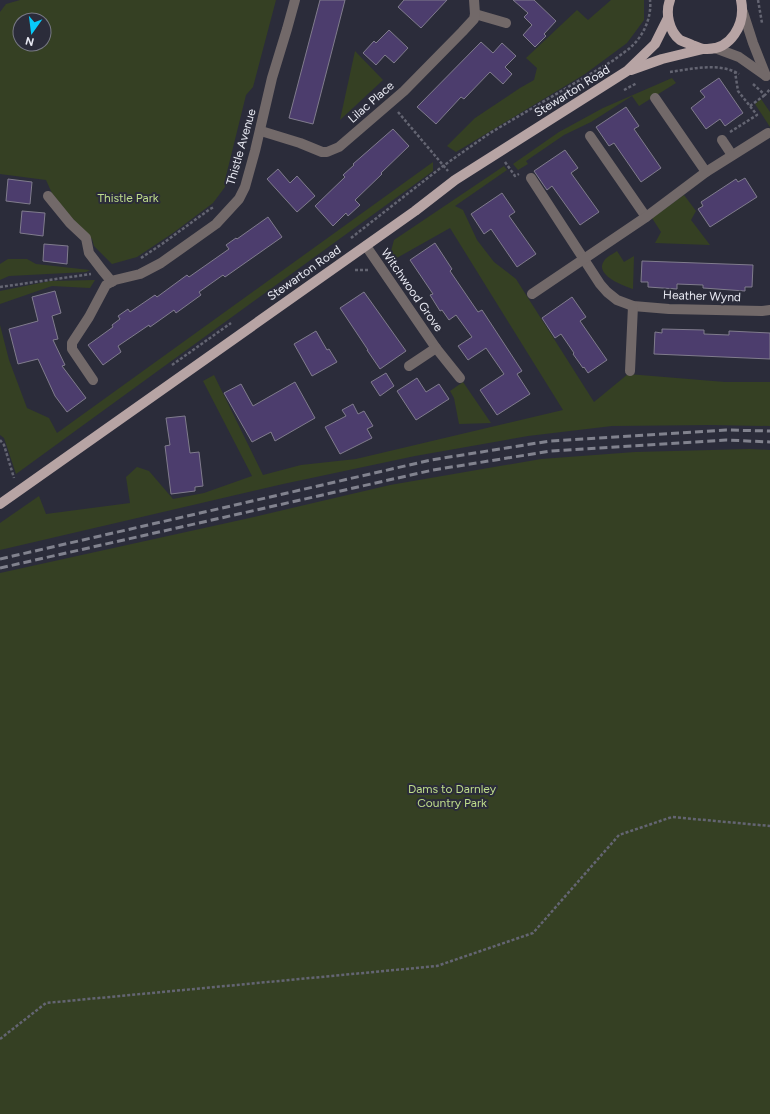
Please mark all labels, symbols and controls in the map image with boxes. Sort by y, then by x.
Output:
north arrow [12,12,52,52]
text: N [24,34,35,49]
street label: Stewarton Road [532,62,612,120]
street label: Lilac Place [345,78,397,126]
street label: Thistle Avenue [223,107,259,187]
park label: Thistle Park [97,191,159,205]
street label: Stewarton Road [265,242,343,304]
street label: Witchwood Grove [378,246,446,334]
street label: Heather Wynd [663,288,741,304]
park label: Dams to Darnley Country Park [408,782,497,810]

